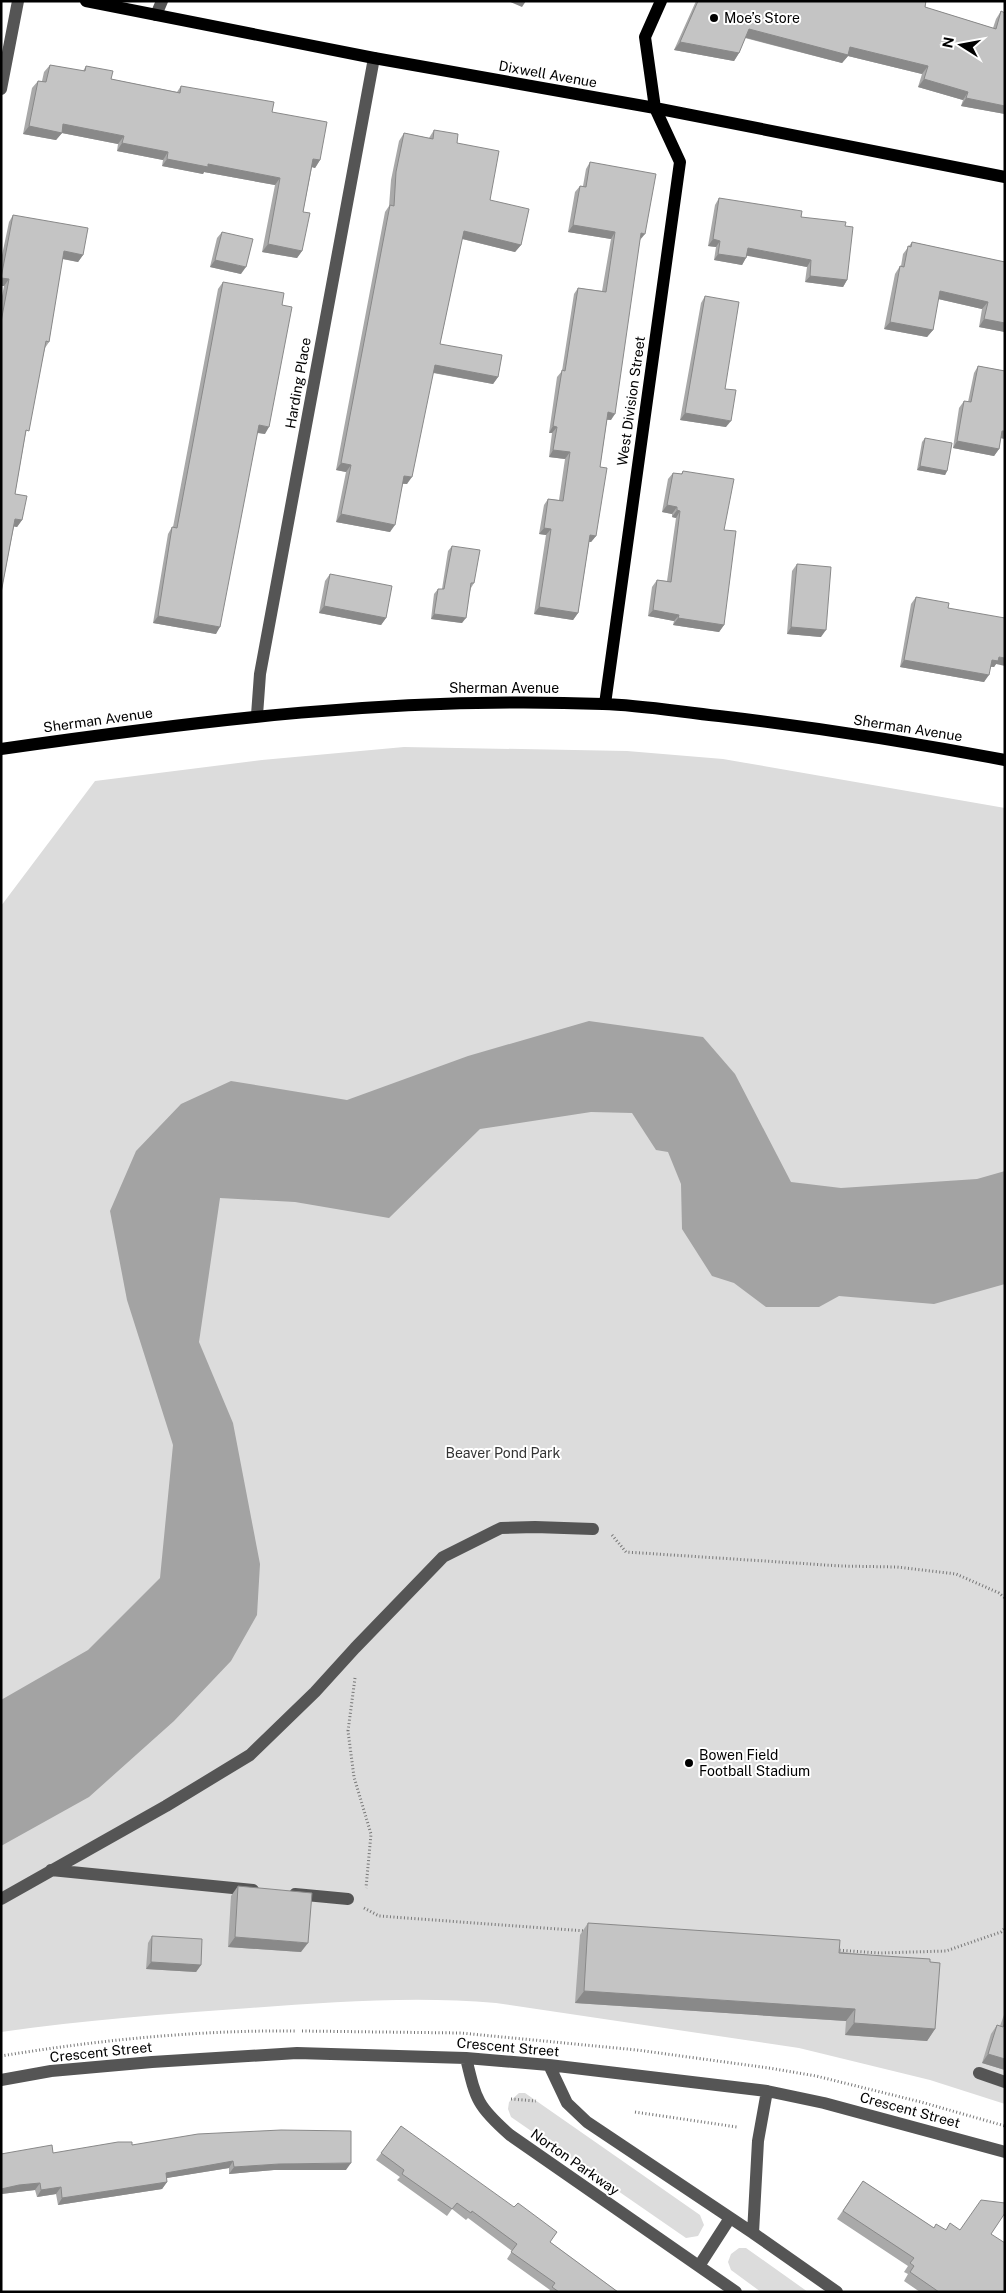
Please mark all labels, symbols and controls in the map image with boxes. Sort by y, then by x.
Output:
place label: Moe’s Store [724,10,800,26]
marker: Moe’s Store [708,12,720,24]
north arrow [936,20,986,70]
text: N [939,36,957,49]
street label: Dixwell Avenue [498,57,598,91]
street label: West Division Street [614,335,648,467]
street label: Harding Place [282,336,314,430]
street label: Sherman Avenue [449,680,559,696]
street label: Sherman Avenue [42,704,154,736]
street label: Sherman Avenue [852,711,964,745]
park label: Beaver Pond Park [446,1445,561,1461]
place label: Bowen Field Football Stadium [699,1747,810,1779]
marker: Bowen Field Football Stadium [683,1757,695,1769]
street label: Crescent Street [456,2035,560,2059]
street label: Crescent Street [49,2039,153,2065]
street label: Crescent Street [858,2089,962,2131]
street label: Norton Parkway [528,2126,623,2199]

